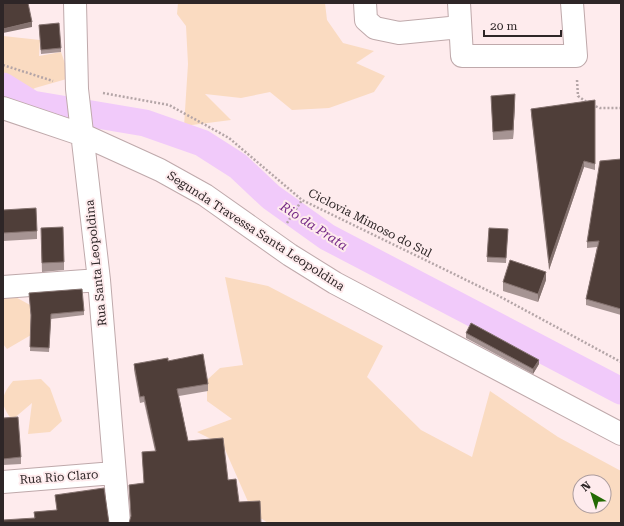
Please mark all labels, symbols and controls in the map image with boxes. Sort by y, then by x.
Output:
scale bar [484,12,561,38]
text: 20 m [490,19,517,33]
street label: Segunda Travessa Santa Leopoldina [165,168,348,294]
street label: Ciclovia Mimoso do Sul [306,186,434,260]
water label: Rio da Prata [277,198,350,253]
street label: Rua Santa Leopoldina [82,199,110,327]
street label: Rua Rio Claro [19,467,99,487]
north arrow [572,474,612,514]
text: N [579,479,594,494]

